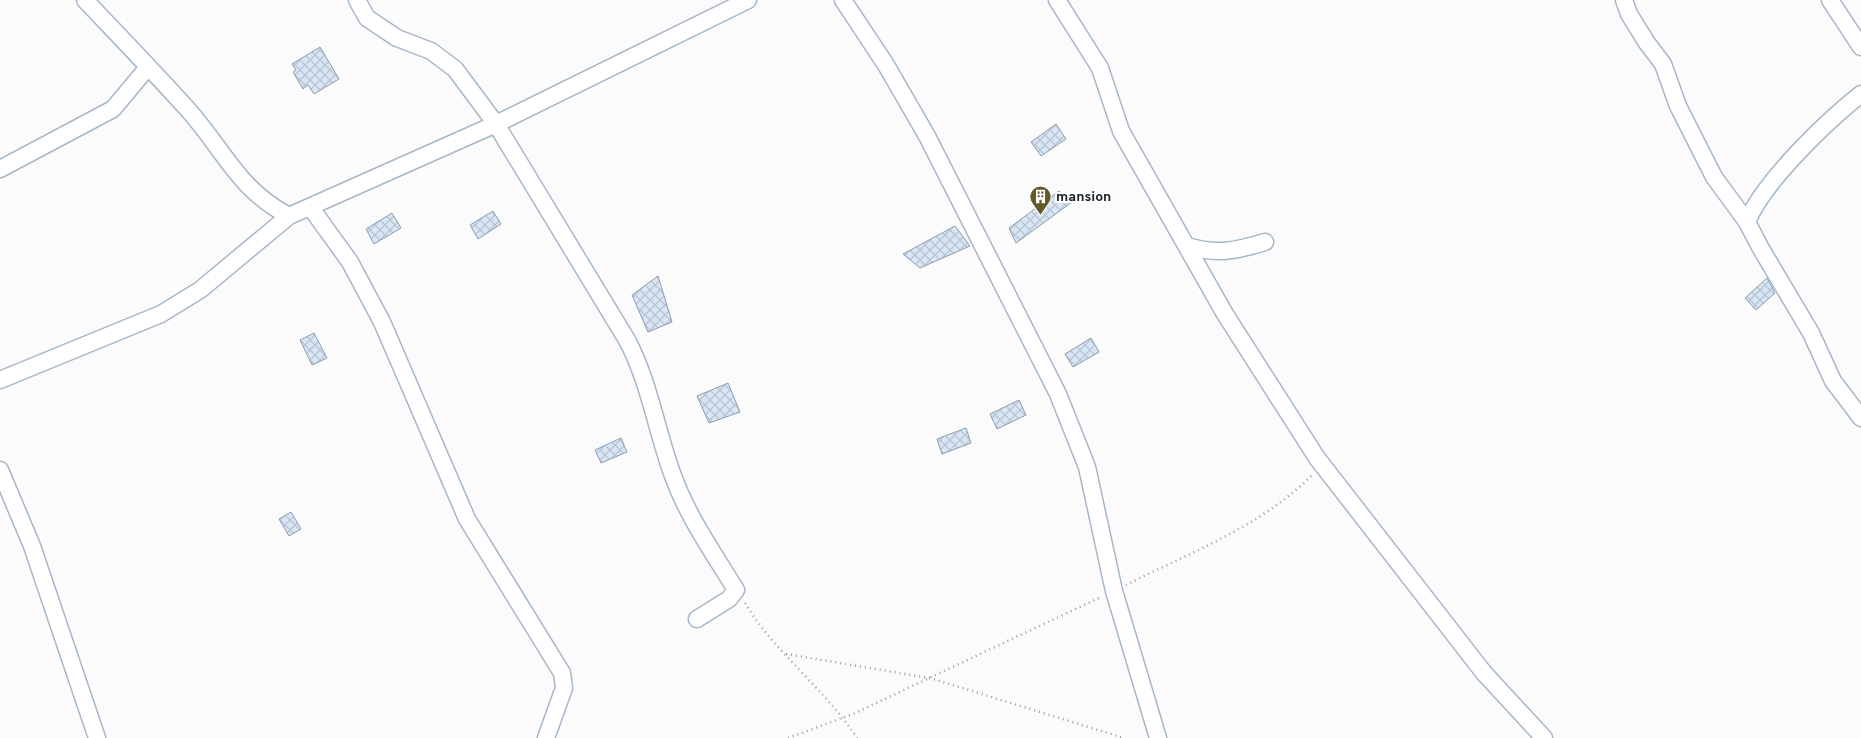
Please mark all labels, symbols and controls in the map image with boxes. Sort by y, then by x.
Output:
building icon: mansion [1028,184,1052,215]
place label: mansion [1056,189,1111,206]

